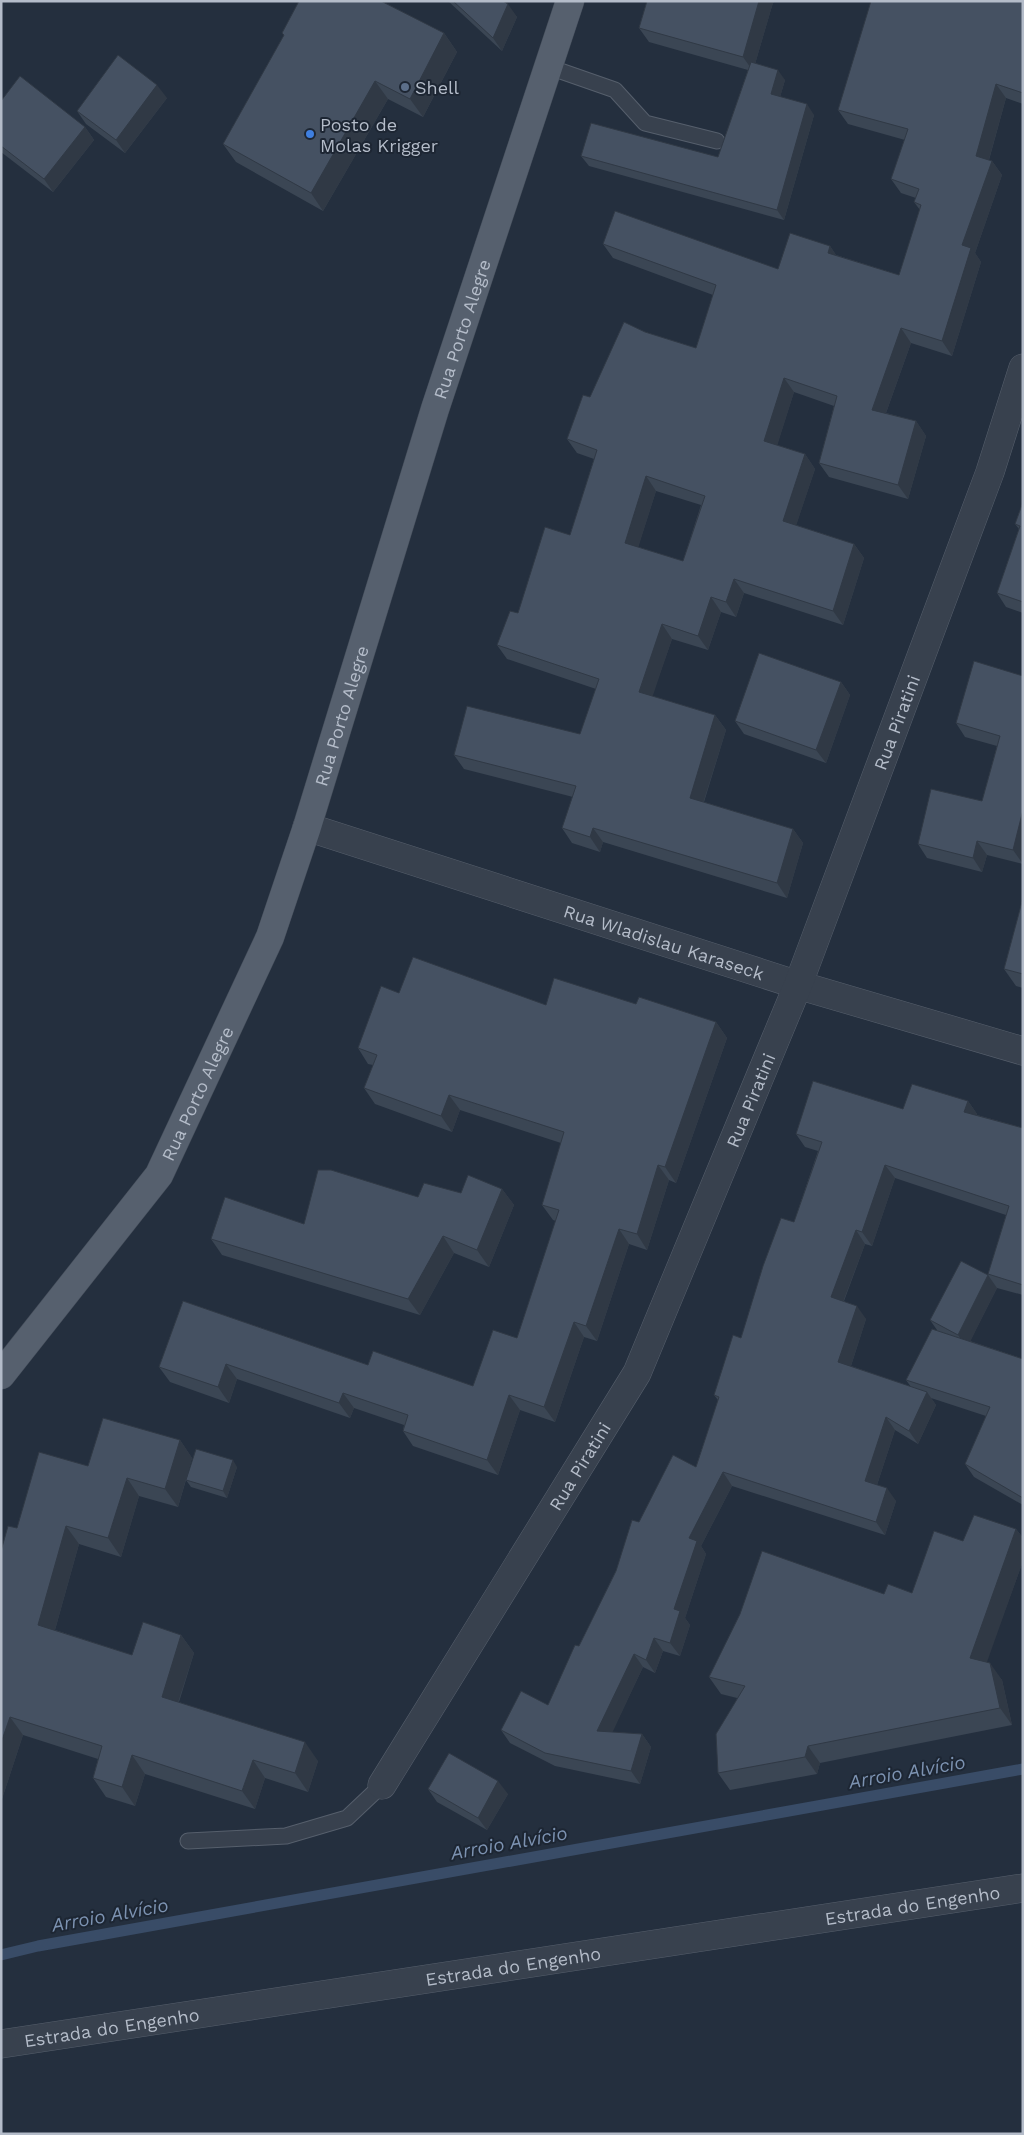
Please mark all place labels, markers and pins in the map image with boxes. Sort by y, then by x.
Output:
place label: Shell [415,77,460,98]
marker: Shell [399,81,411,93]
place label: Posto de Molas Krigger [320,114,438,156]
marker: Posto de Molas Krigger [304,128,316,140]

